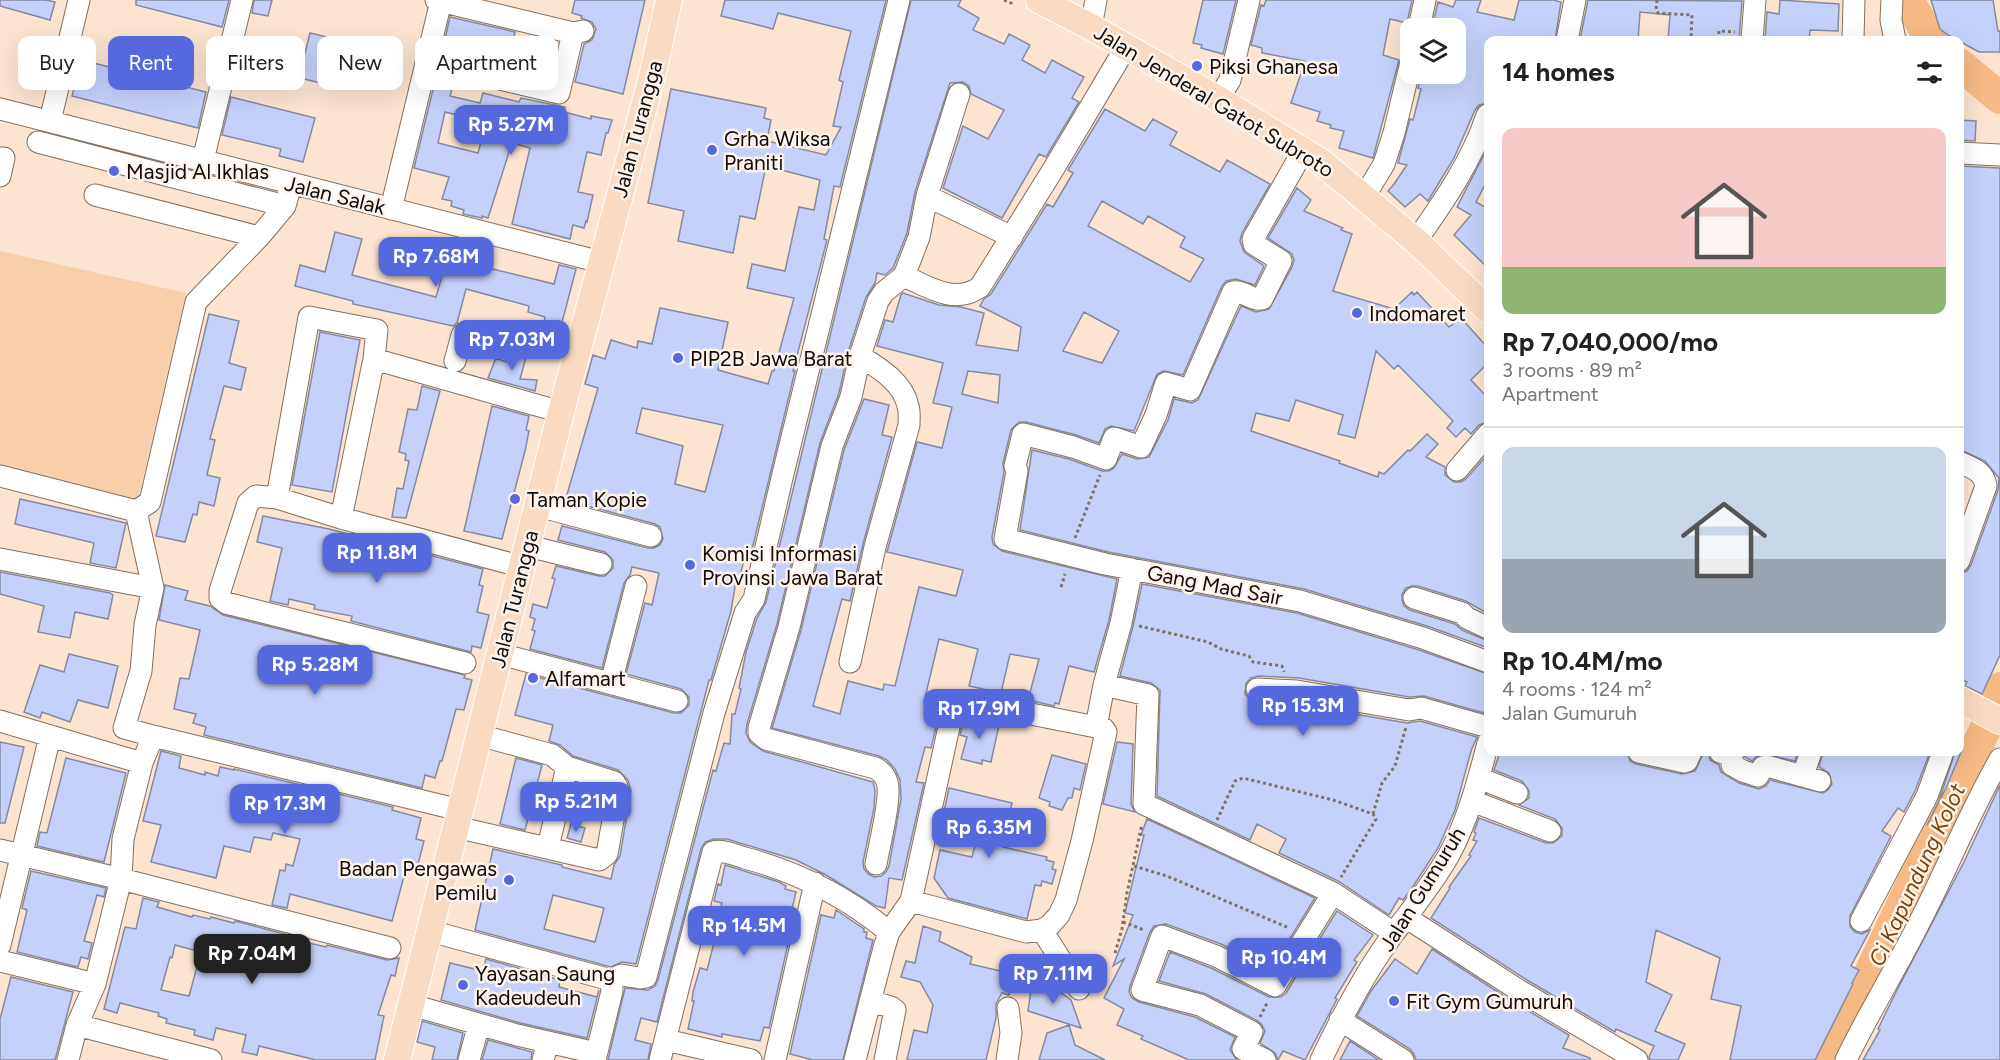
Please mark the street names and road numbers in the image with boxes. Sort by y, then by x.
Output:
street label: Jalan Jenderal Gatot Subroto [1090,19,1338,183]
street label: Jalan Turangga [607,58,667,200]
street label: Jalan Salak [282,170,389,220]
street label: Jalan Turangga [485,528,543,670]
street label: Gang Mad Sair [1145,560,1285,610]
street label: Jalan Gumuruh [1374,822,1470,956]

